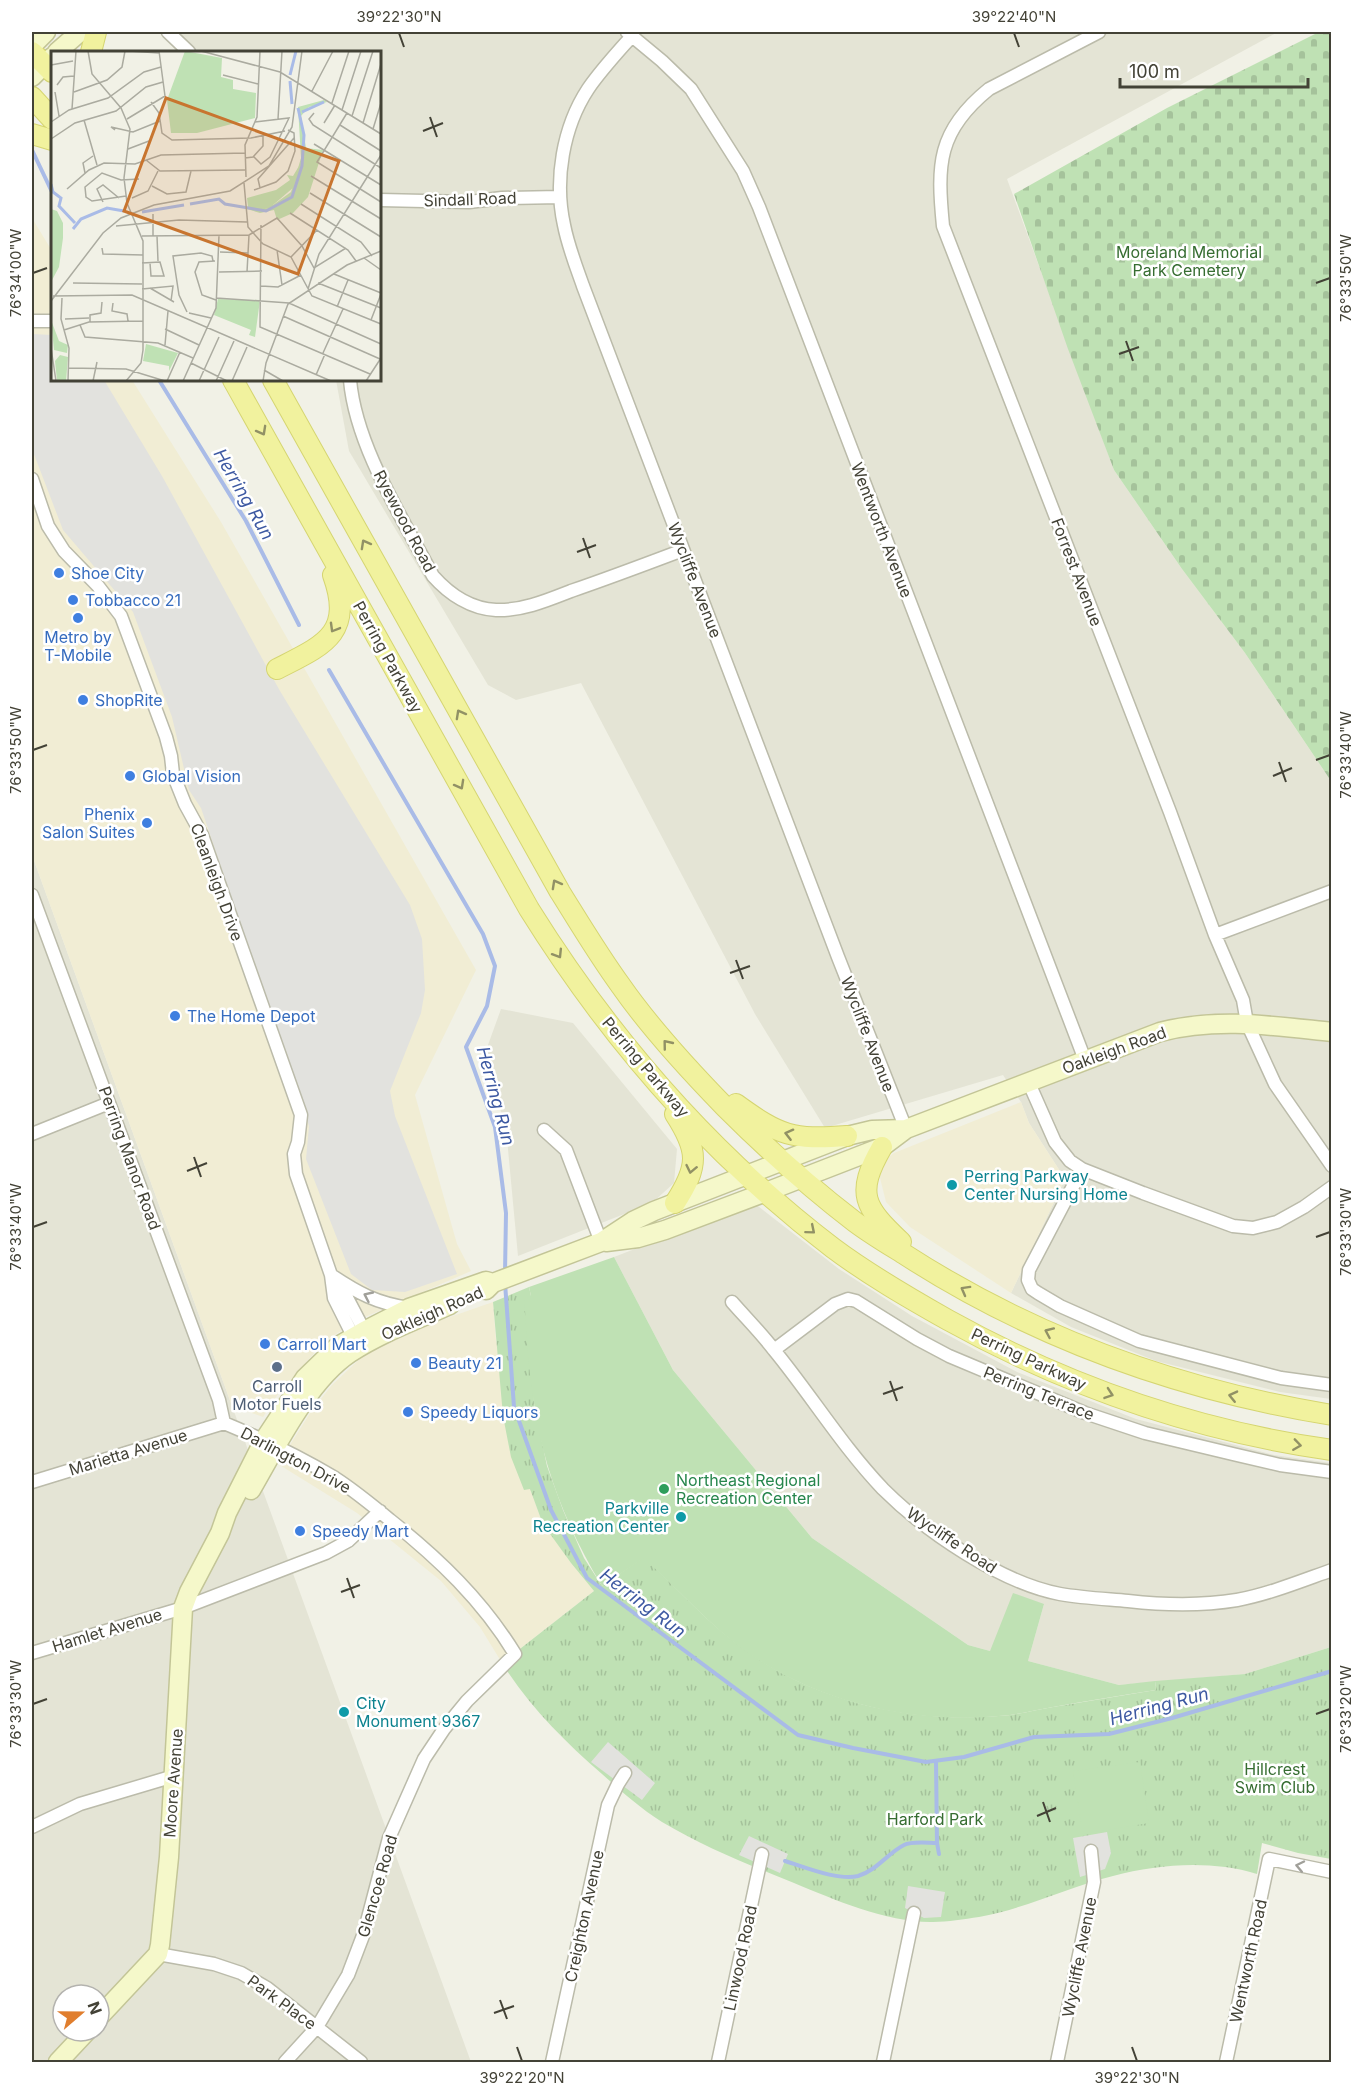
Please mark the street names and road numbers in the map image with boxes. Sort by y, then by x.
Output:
street label: Sindall Road [423,187,517,211]
street label: Wentworth Avenue [847,460,917,600]
street label: Ryewood Road [370,466,440,576]
street label: Forrest Avenue [1047,515,1107,629]
street label: Wycliffe Avenue [664,519,726,641]
street label: Perring Parkway [349,598,427,716]
street label: Cleanleigh Drive [186,820,248,944]
street label: Wycliffe Avenue [837,973,899,1095]
street label: Perring Parkway [598,1013,694,1121]
street label: Oakleigh Road [1059,1022,1169,1078]
street label: Perring Manor Road [95,1084,165,1232]
street label: Oakleigh Road [378,1282,486,1344]
street label: Perring Parkway [968,1324,1090,1394]
street label: Perring Terrace [981,1362,1097,1424]
street label: Darlington Drive [237,1422,355,1498]
street label: Marietta Avenue [66,1424,190,1480]
street label: Wycliffe Road [903,1502,1001,1578]
street label: Hamlet Avenue [50,1604,164,1656]
street label: Moore Avenue [159,1728,187,1838]
street label: Glencoe Road [353,1832,401,1940]
street label: Creighton Avenue [560,1848,608,1984]
street label: Wycliffe Avenue [1058,1895,1100,2019]
street label: Wentworth Road [1225,1897,1271,2025]
street label: Linwood Road [719,1903,761,2013]
street label: Park Place [244,1970,320,2034]

